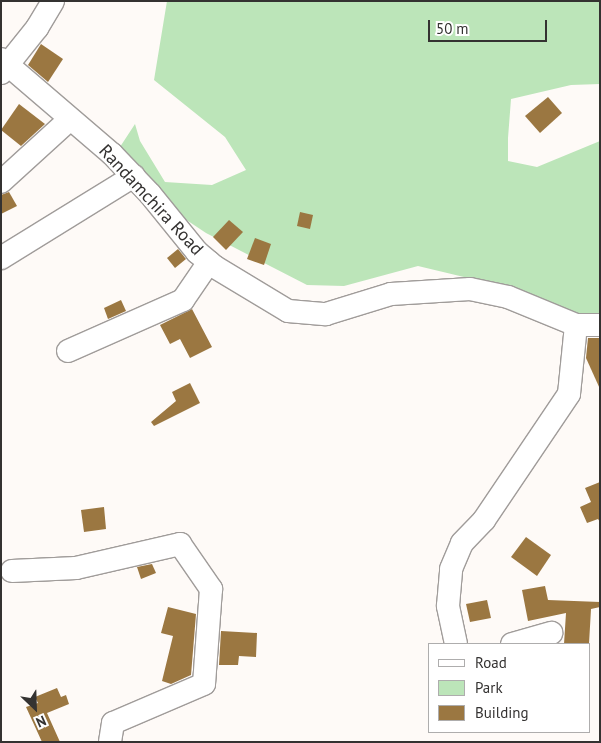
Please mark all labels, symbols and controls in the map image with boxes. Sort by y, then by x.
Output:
scale bar [431,10,550,42]
text: 50 m [436,19,469,38]
street label: Randamchira Road [94,140,208,260]
legend [428,643,591,733]
text: Road [475,653,507,672]
text: Park [475,678,503,697]
north arrow [10,683,60,733]
text: Building [475,703,529,722]
text: N [33,712,49,732]

